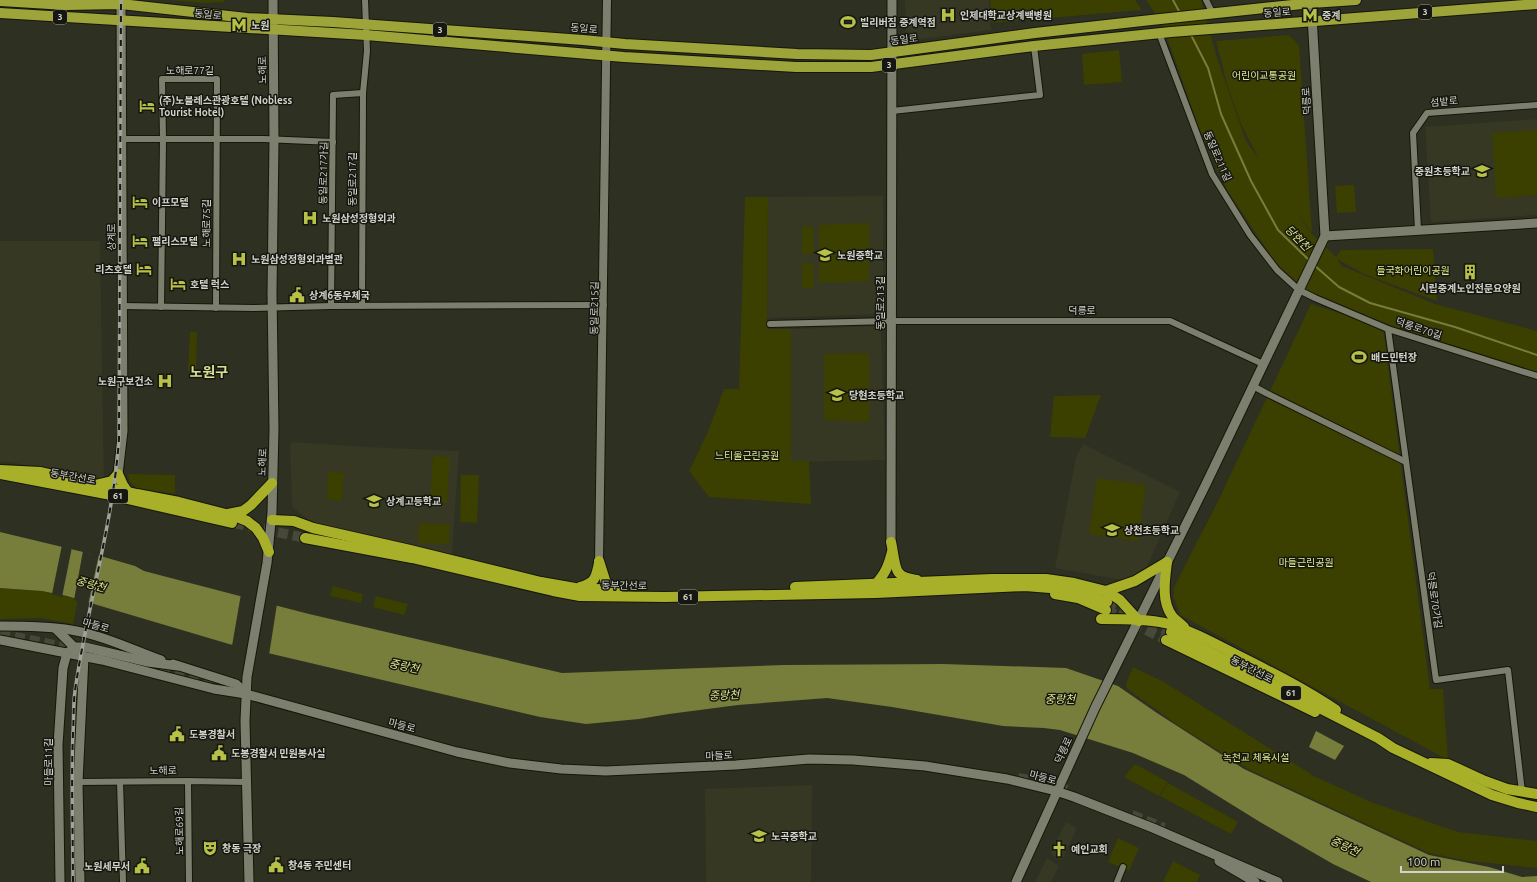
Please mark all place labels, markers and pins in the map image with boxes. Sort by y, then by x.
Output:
hospital icon: 인제대학교상계백병원 [939,6,957,24]
metro station icon: 중계 [1301,6,1319,24]
place label: 인제대학교상계백병원 [960,9,1052,21]
place label: 중계 [1322,10,1340,21]
sports icon: 빌리버짐 중계역점 [839,13,857,31]
metro station icon: 노원 [230,16,248,34]
place label: 빌리버짐 중계역점 [860,17,936,28]
place label: 노원 [251,20,269,31]
place label: (주)노블레스관광호텔 (Nobless Tourist Hotel) [159,95,293,119]
hotel icon: (주)노블레스관광호텔 (Nobless Tourist Hotel) [138,97,156,115]
school or university icon: 중원초등학교 [1473,162,1491,180]
place label: 중원초등학교 [1415,165,1470,177]
hotel icon: 이프모텔 [131,193,149,211]
place label: 이프모텔 [152,197,189,208]
hospital icon: 노원삼성정형외과 [301,209,319,227]
place label: 노원삼성정형외과 [322,213,396,224]
hotel icon: 팰리스모텔 [131,232,149,250]
place label: 팰리스모텔 [152,236,198,247]
school or university icon: 노원중학교 [816,246,834,264]
place label: 노원중학교 [837,249,883,261]
hospital icon: 노원삼성정형외과별관 [230,250,248,268]
place label: 노원삼성정형외과별관 [251,254,343,265]
hotel icon: 리츠호텔 [135,260,153,278]
building icon: 시립중계노인전문요양원 [1461,263,1479,281]
place label: 리츠호텔 [95,264,132,275]
hotel icon: 호텔 럭스 [169,275,187,293]
place label: 호텔 럭스 [190,279,229,290]
place label: 시립중계노인전문요양원 [1419,283,1521,294]
public building icon: 상계6동우체국 [288,286,306,304]
place label: 상계6동우체국 [309,290,370,301]
sports icon: 배드민턴장 [1350,348,1368,366]
place label: 배드민턴장 [1371,352,1417,363]
hospital icon: 노원구보건소 [156,372,174,390]
place label: 노원구보건소 [98,376,153,387]
school or university icon: 당현초등학교 [828,386,846,404]
place label: 당현초등학교 [849,389,904,401]
school or university icon: 상계고등학교 [365,492,383,510]
place label: 상계고등학교 [386,495,441,507]
school or university icon: 상천초등학교 [1103,521,1121,539]
place label: 상천초등학교 [1124,524,1179,536]
public building icon: 도봉경찰서 [168,725,186,743]
place label: 도봉경찰서 [189,729,235,740]
public building icon: 도봉경찰서 민원봉사실 [210,744,228,762]
place label: 도봉경찰서 민원봉사실 [231,748,325,759]
school or university icon: 노곡중학교 [750,827,768,845]
place label: 노곡중학교 [771,830,817,842]
theatre icon: 창동 극장 [201,839,219,857]
church icon: 예인교회 [1050,840,1068,858]
place label: 창동 극장 [222,843,261,854]
place label: 예인교회 [1071,844,1108,855]
public building icon: 창4동 주민센터 [267,856,285,874]
public building icon: 노원세무서 [133,857,151,875]
place label: 창4동 주민센터 [288,860,351,871]
place label: 노원세무서 [84,861,130,872]

